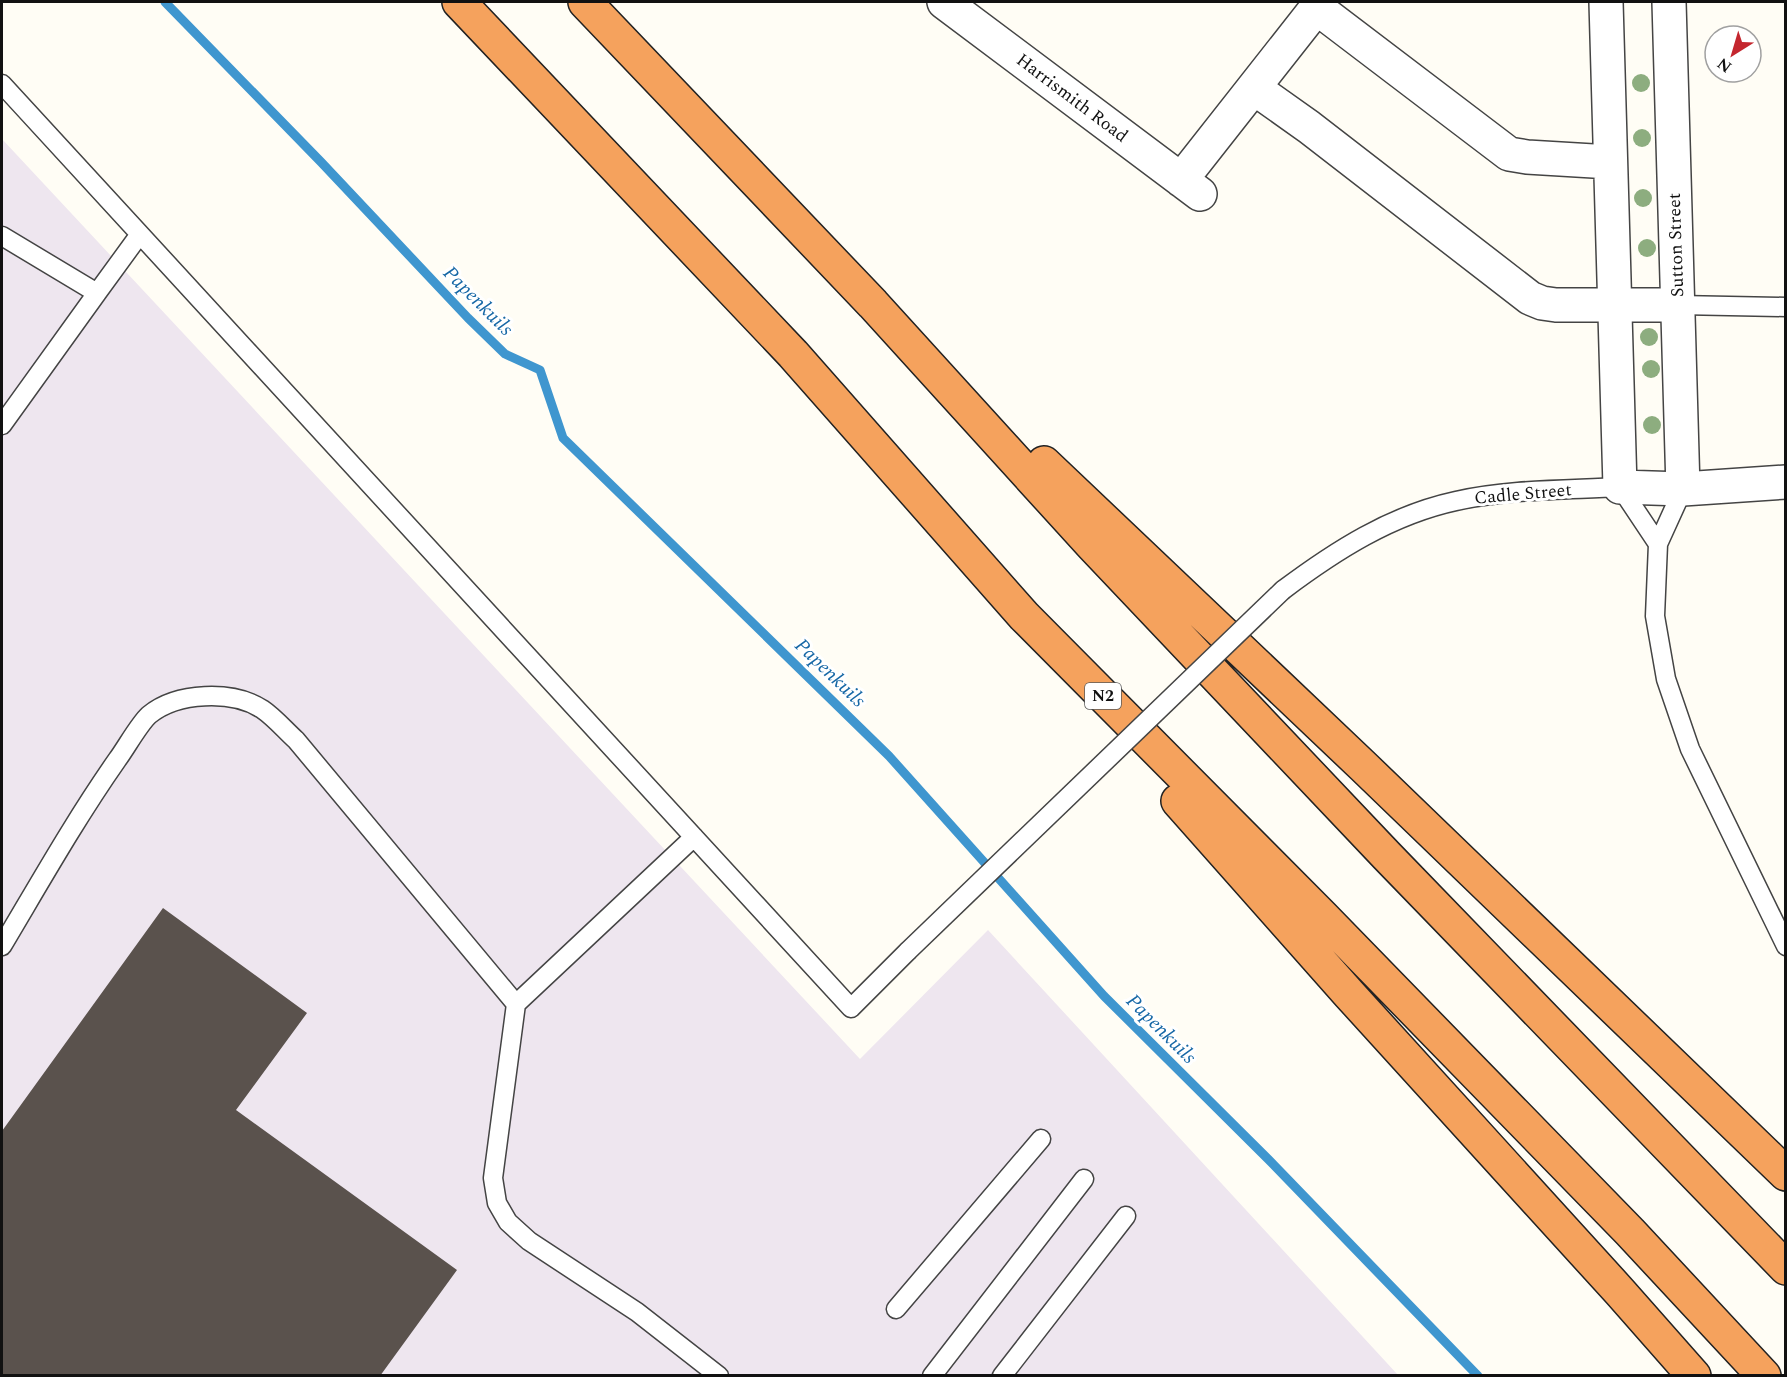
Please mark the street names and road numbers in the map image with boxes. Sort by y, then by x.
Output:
street label: Harrismith Road [1010,47,1134,149]
street label: Sutton Street [1661,192,1691,298]
street label: Cadle Street [1473,476,1573,512]
road number: N2 [1085,683,1121,709]

